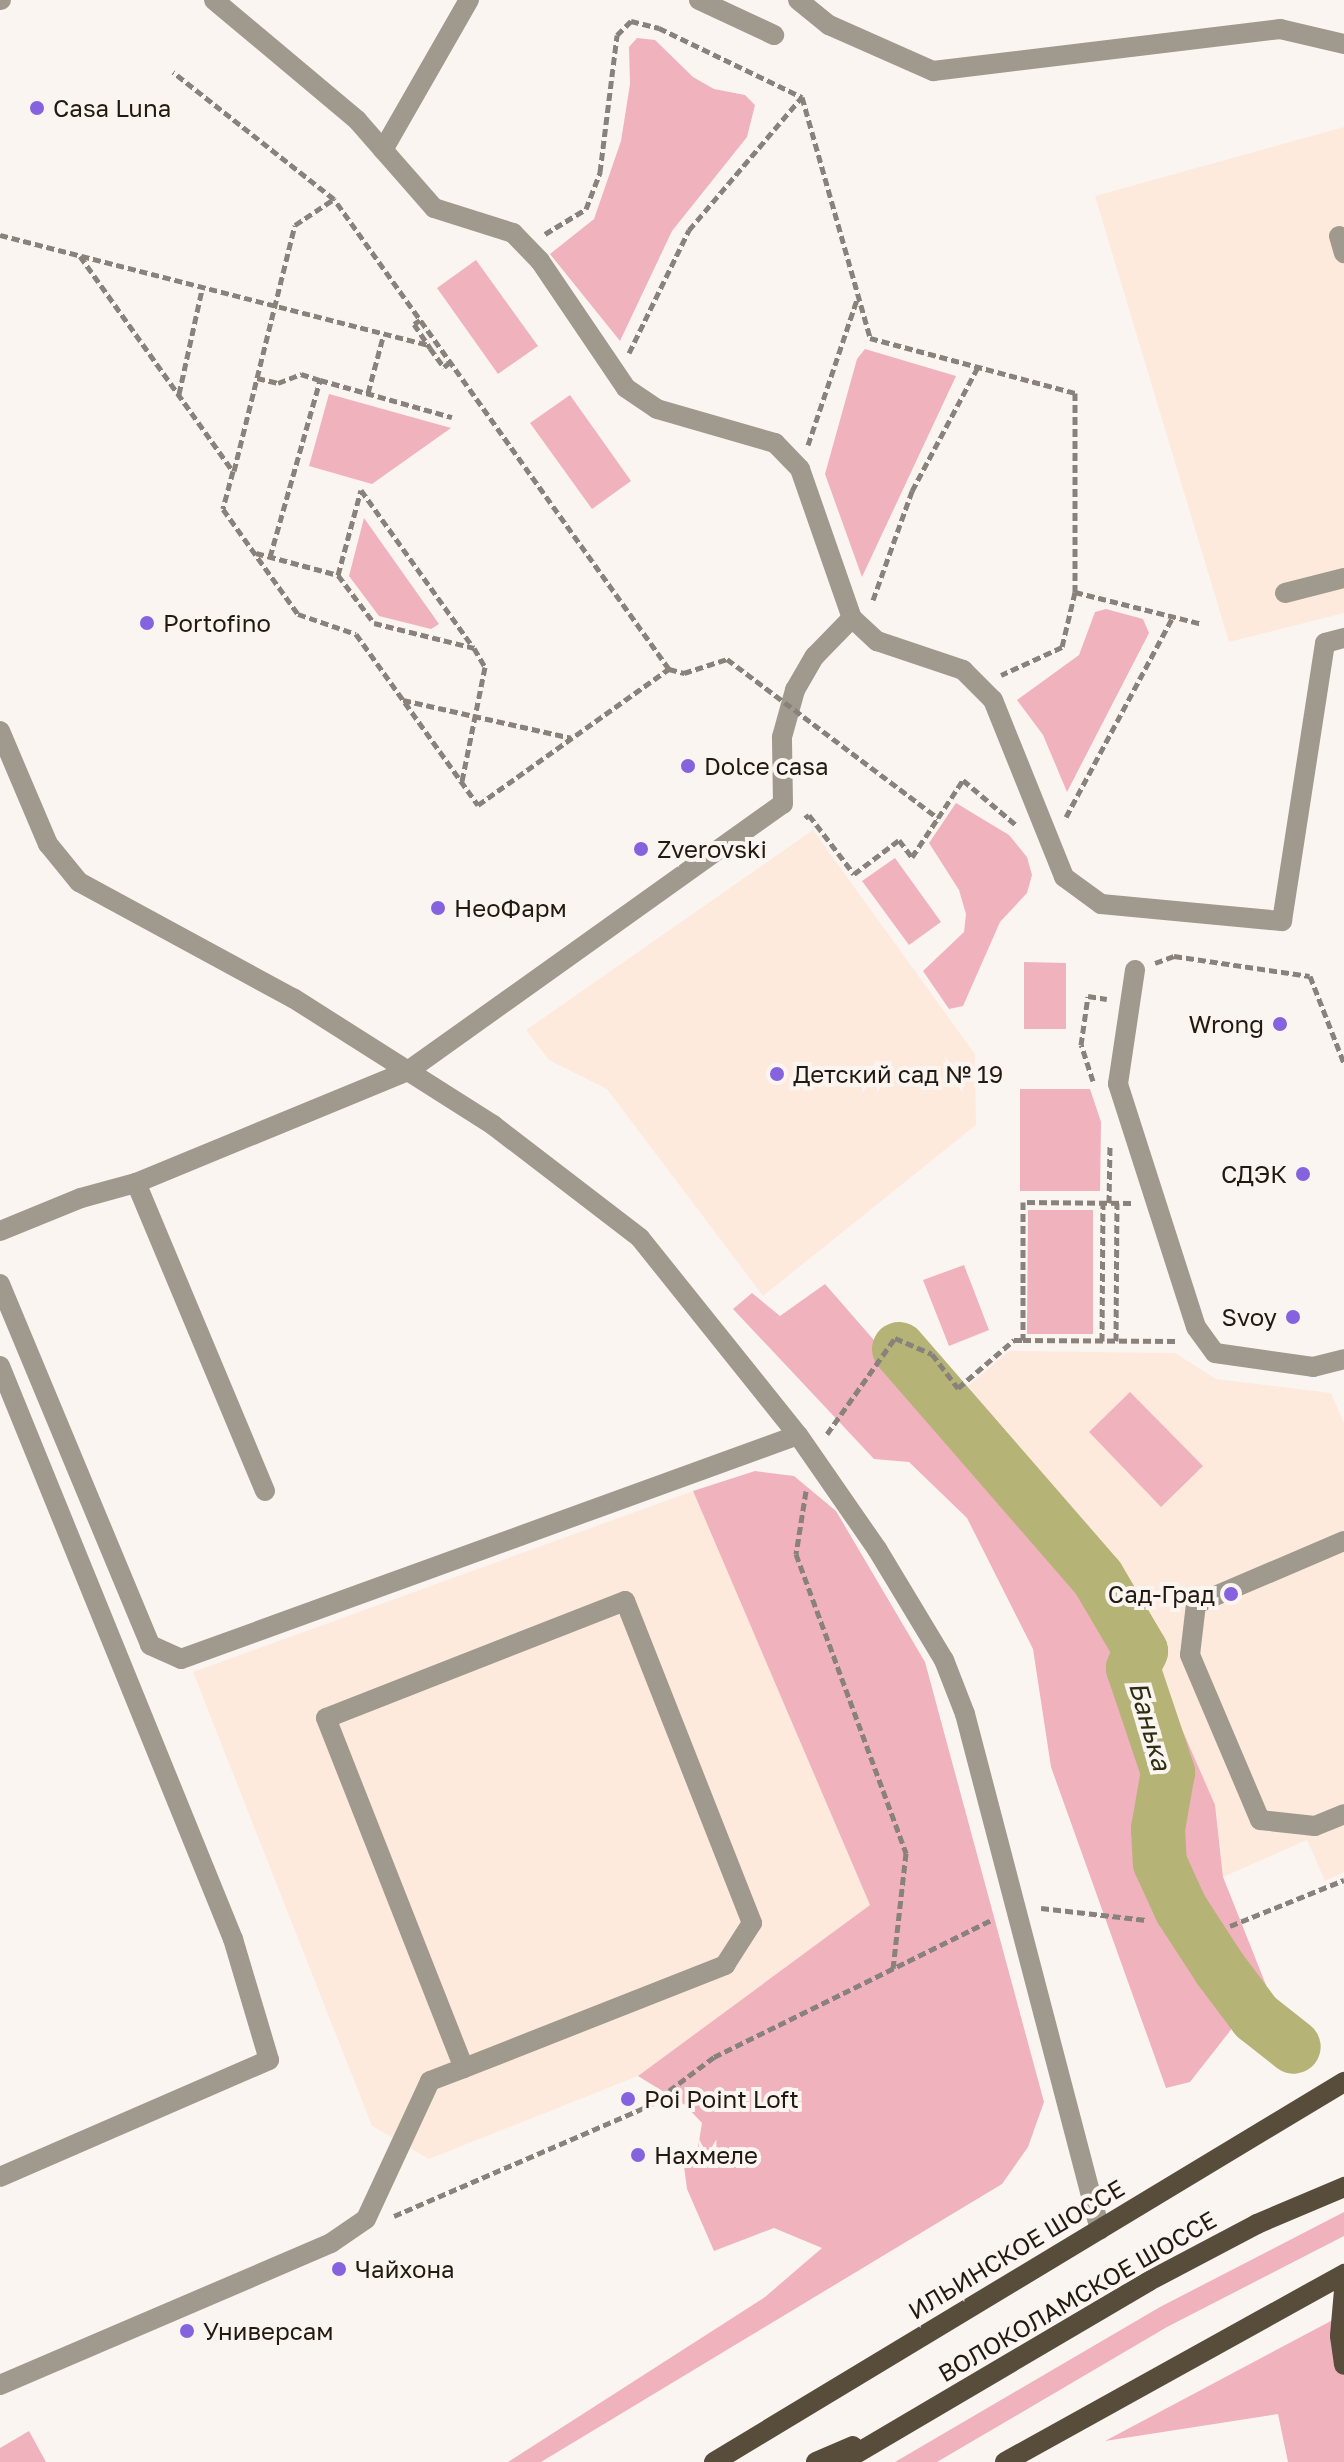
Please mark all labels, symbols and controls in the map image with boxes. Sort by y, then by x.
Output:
place label: Casa Luna [53,94,171,122]
marker: Casa Luna [28,99,46,117]
place label: Portofino [163,609,271,637]
marker: Portofino [138,614,156,632]
place label: Dolce casa [704,752,829,780]
marker: Dolce casa [679,757,697,775]
place label: Zverovski [657,835,767,863]
marker: Zverovski [632,840,650,858]
place label: НеоФарм [454,894,567,922]
marker: НеоФарм [429,899,447,917]
place label: Wrong [1188,1010,1264,1038]
marker: Wrong [1271,1015,1289,1033]
place label: Детский сад № 19 [793,1060,1003,1088]
marker: Детский сад № 19 [768,1065,786,1083]
place label: СДЭК [1221,1160,1287,1188]
marker: СДЭК [1294,1165,1312,1183]
place label: Svoy [1222,1303,1277,1331]
marker: Svoy [1284,1308,1302,1326]
place label: Сад-Град [1108,1580,1215,1608]
marker: Сад-Град [1222,1585,1240,1603]
water label: Банька [1122,1678,1178,1774]
place label: Poi Point Loft [644,2085,799,2113]
marker: Poi Point Loft [619,2090,637,2108]
place label: Нахмеле [654,2141,758,2169]
marker: Нахмеле [629,2146,647,2164]
street label: ИЛЬИНСКОЕ ШОССЕ [903,2173,1129,2325]
street label: ВОЛОКОЛАМСКОЕ ШОССЕ [933,2205,1221,2387]
place label: Чайхона [355,2255,455,2283]
marker: Чайхона [330,2260,348,2278]
place label: Универсам [203,2317,334,2345]
marker: Универсам [178,2322,196,2340]

